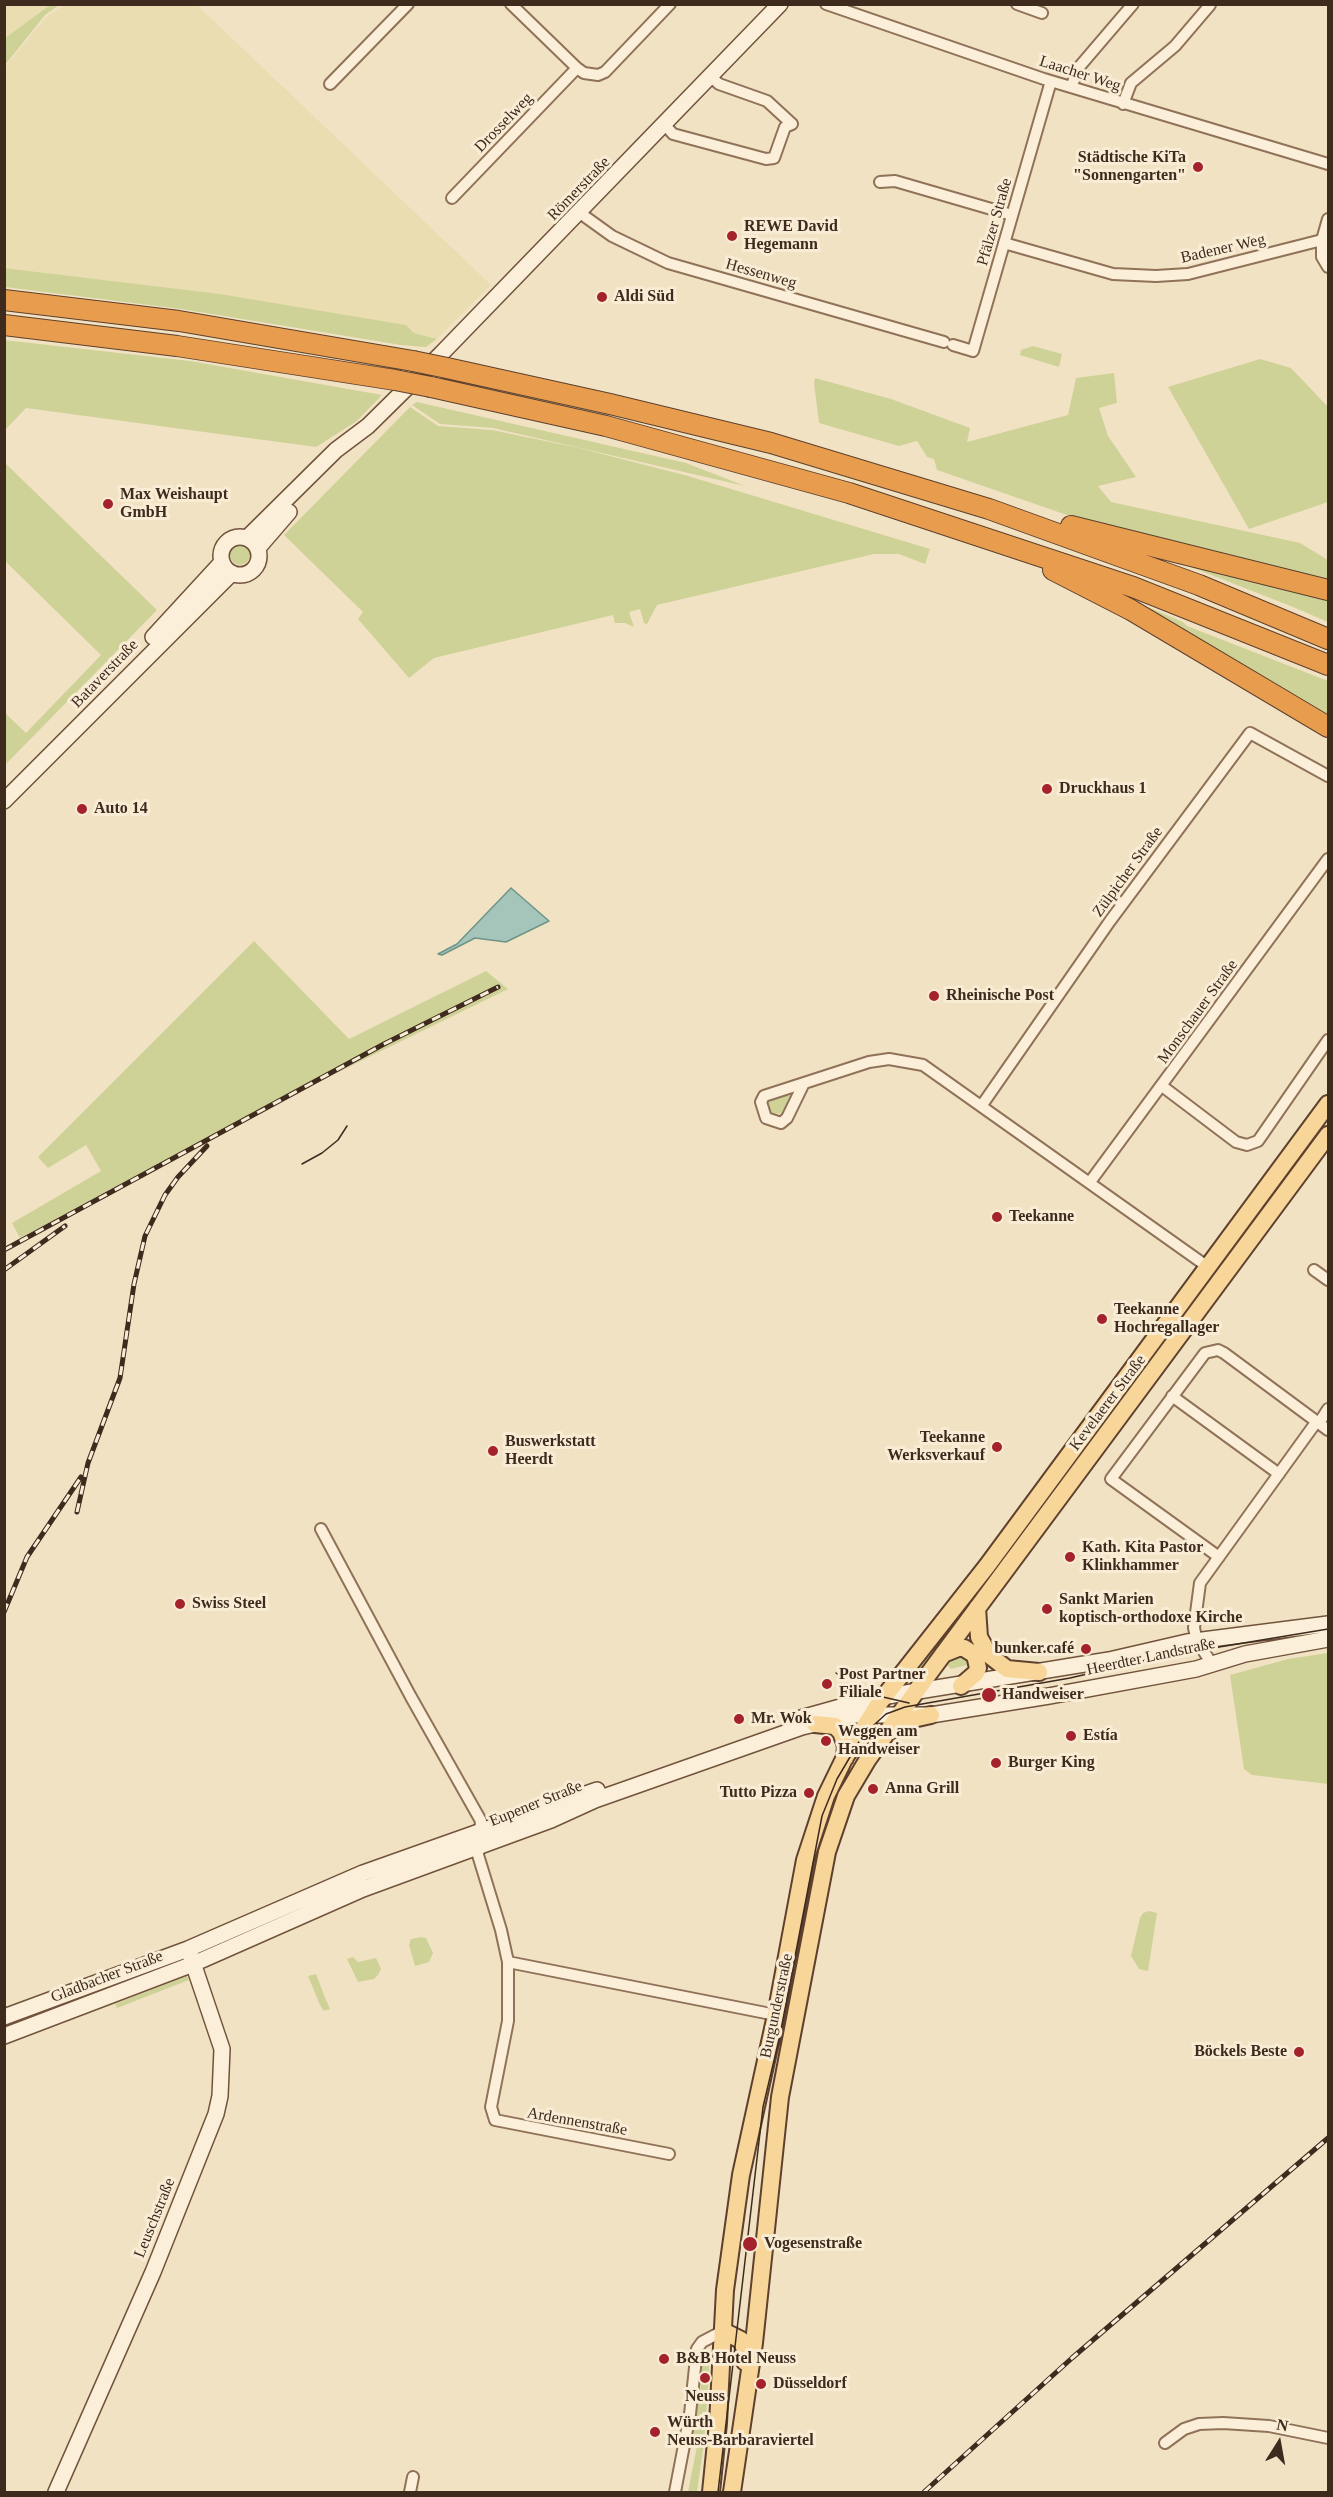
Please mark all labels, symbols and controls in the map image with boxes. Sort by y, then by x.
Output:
street label: Laacher Weg [1037,52,1123,96]
street label: Drosselweg [471,89,537,157]
place label: Städtische KiTa "Sonnengarten" [1073,148,1186,186]
street label: Römerstraße [544,153,614,225]
marker: Städtische KiTa "Sonnengarten" [1191,160,1205,174]
street label: Pfälzer Straße [973,176,1017,268]
place label: REWE David Hegemann [744,217,838,255]
marker: REWE David Hegemann [725,229,739,243]
street label: Badener Weg [1179,230,1267,268]
street label: Hessenweg [723,255,799,293]
place label: Aldi Süd [614,287,674,307]
marker: Aldi Süd [595,290,609,304]
place label: Max Weishaupt GmbH [120,485,228,523]
marker: Max Weishaupt GmbH [101,497,115,511]
street label: Bataverstraße [68,636,142,712]
place label: Druckhaus 1 [1059,779,1147,799]
marker: Druckhaus 1 [1040,782,1054,796]
place label: Auto 14 [94,799,148,819]
marker: Auto 14 [75,802,89,816]
street label: Zülpicher Straße [1089,823,1167,921]
street label: Monschauer Straße [1154,956,1242,1068]
place label: Rheinische Post [946,986,1054,1006]
marker: Rheinische Post [927,989,941,1003]
place label: Teekanne [1009,1207,1074,1227]
marker: Teekanne [990,1210,1004,1224]
place label: Teekanne Hochregallager [1114,1300,1219,1338]
marker: Teekanne Hochregallager [1095,1312,1109,1326]
street label: Kevelaerer Straße [1066,1351,1150,1455]
place label: Teekanne Werksverkauf [887,1428,985,1466]
place label: Buswerkstatt Heerdt [505,1432,596,1470]
marker: Teekanne Werksverkauf [990,1440,1004,1454]
marker: Buswerkstatt Heerdt [486,1444,500,1458]
place label: Kath. Kita Pastor Klinkhammer [1082,1538,1203,1576]
marker: Kath. Kita Pastor Klinkhammer [1063,1550,1077,1564]
place label: Sankt Marien koptisch-orthodoxe Kirche [1059,1590,1242,1628]
place label: Swiss Steel [192,1594,266,1614]
marker: Swiss Steel [173,1597,187,1611]
marker: Sankt Marien koptisch-orthodoxe Kirche [1040,1602,1054,1616]
street label: Heerdter Landstraße [1085,1634,1217,1680]
place label: bunker.café [994,1639,1074,1659]
marker: bunker.café [1079,1642,1093,1656]
place label: Post Partner Filiale [839,1665,926,1703]
marker: Post Partner Filiale [820,1677,834,1691]
place label: Handweiser [1002,1685,1084,1705]
marker: Handweiser [980,1686,998,1704]
place label: Mr. Wok [751,1709,812,1729]
marker: Mr. Wok [732,1712,746,1726]
place label: Weggen am Handweiser [838,1722,920,1760]
place label: Estía [1083,1726,1118,1746]
marker: Estía [1064,1729,1078,1743]
marker: Weggen am Handweiser [819,1734,833,1748]
place label: Burger King [1008,1753,1095,1773]
marker: Burger King [989,1756,1003,1770]
street label: Eupener Straße [487,1777,585,1831]
place label: Anna Grill [885,1779,959,1799]
marker: Anna Grill [866,1782,880,1796]
place label: Tutto Pizza [720,1783,797,1803]
marker: Tutto Pizza [802,1786,816,1800]
street label: Gladbacher Straße [48,1947,166,2007]
street label: Burgunderstraße [757,1952,797,2060]
place label: Böckels Beste [1194,2042,1287,2062]
marker: Böckels Beste [1292,2045,1306,2059]
street label: Ardennenstraße [525,2104,629,2140]
street label: Leuschstraße [130,2175,180,2261]
place label: Vogesenstraße [764,2234,862,2254]
marker: Vogesenstraße [741,2235,759,2253]
place label: B&B Hotel Neuss [676,2349,796,2369]
marker: B&B Hotel Neuss [657,2352,671,2366]
marker: Neuss [698,2371,712,2385]
place label: Düsseldorf [773,2374,847,2394]
marker: Düsseldorf [754,2377,768,2391]
place label: Neuss [685,2387,725,2407]
place label: Würth Neuss-Barbaraviertel [667,2413,814,2451]
north arrow [1249,2413,1309,2473]
text: N [1275,2415,1290,2434]
marker: Würth Neuss-Barbaraviertel [648,2425,662,2439]

